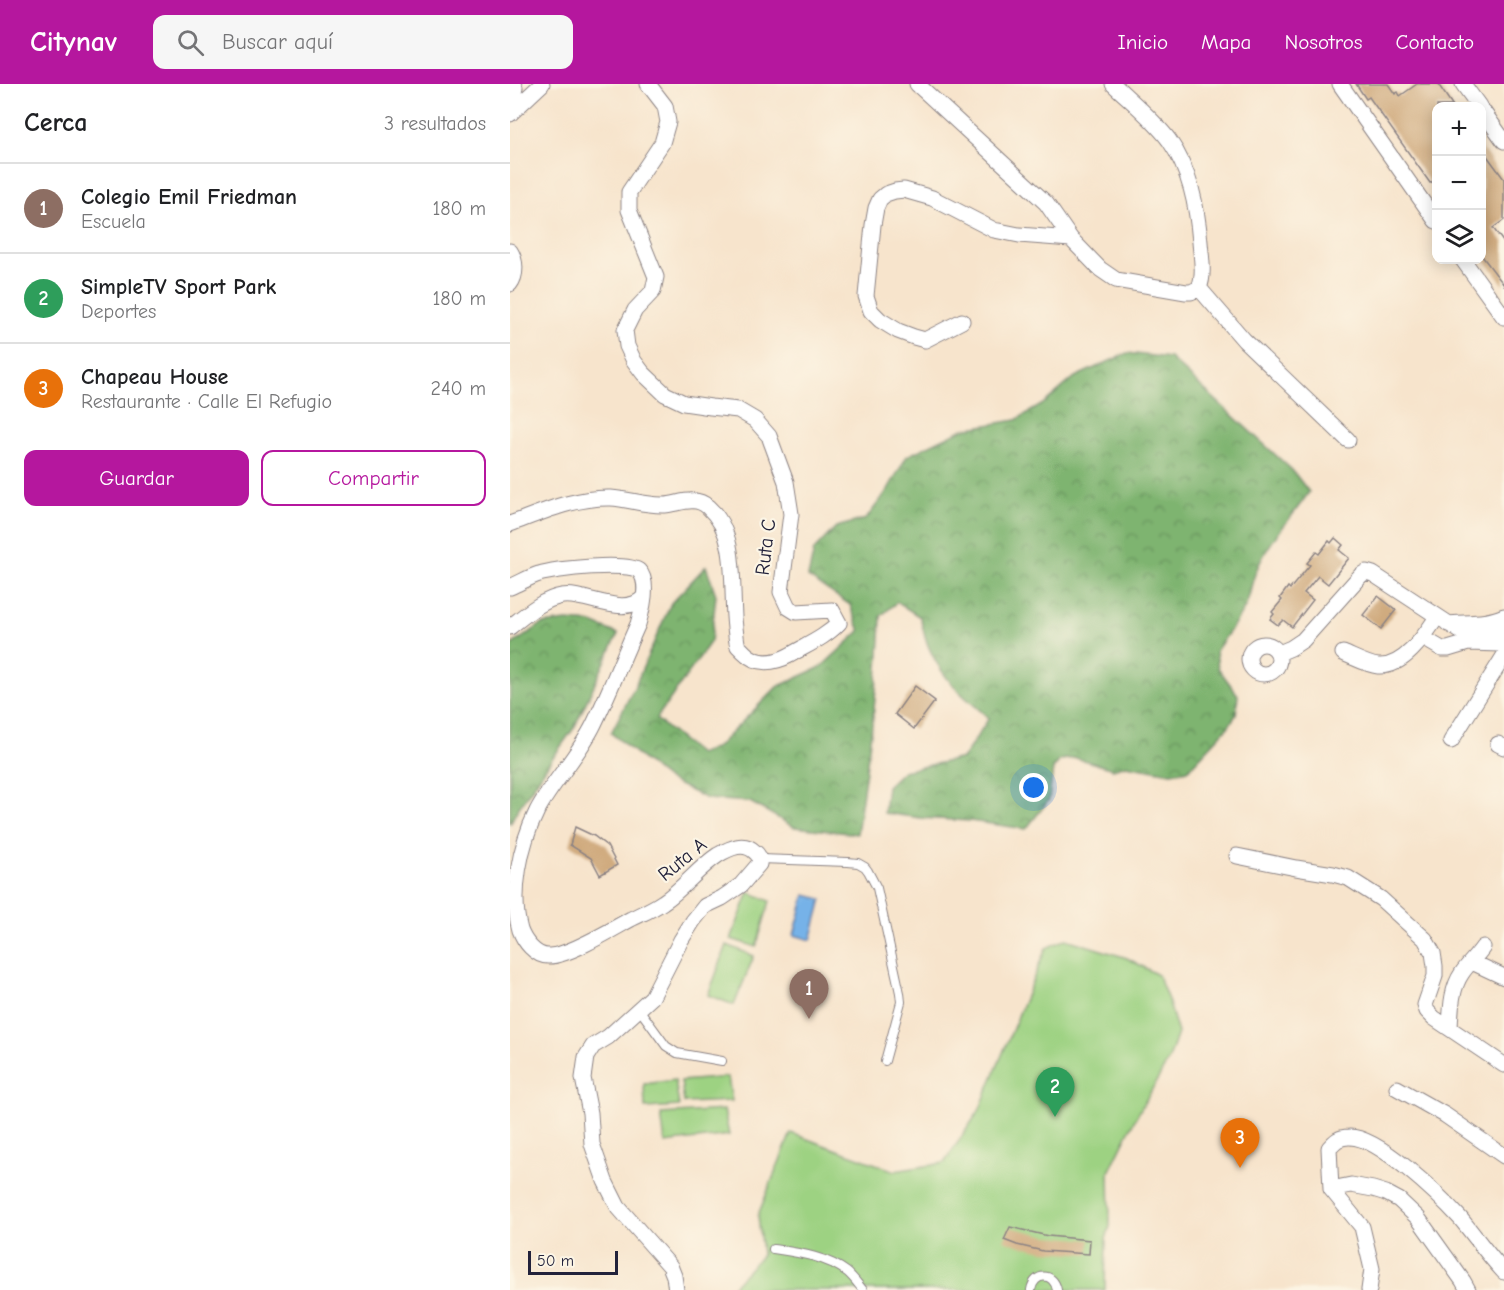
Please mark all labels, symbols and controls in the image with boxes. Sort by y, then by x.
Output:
search box [153,15,573,69]
text: Citynav [30,26,117,58]
icon: search [174,26,207,59]
text: Buscar aquí [222,29,333,55]
text: Inicio [1117,30,1168,54]
text: Mapa [1201,30,1251,54]
text: Nosotros [1284,30,1363,54]
text: Contacto [1396,30,1474,54]
map controls [1432,102,1486,264]
button: + [1432,102,1486,156]
text: Cerca [24,108,88,138]
text: 3 resultados [384,112,486,135]
button: − [1432,156,1486,210]
text: Colegio Emil Friedman [81,184,297,210]
text: 1 [40,197,47,220]
text: 180 m [432,197,486,220]
text: Escuela [81,210,146,233]
button: layers [1432,210,1486,264]
text: SimpleTV Sport Park [81,274,276,300]
text: 2 [39,287,48,310]
text: 180 m [432,287,486,310]
text: Deportes [81,300,156,323]
text: Chapeau House [81,364,228,390]
text: 3 [39,377,48,400]
text: 240 m [431,377,486,400]
text: Restaurante · Calle El Refugio [81,390,332,413]
button: Guardar [24,450,249,506]
button: Compartir [261,450,486,506]
street label: Ruta C [751,518,780,577]
your location [1019,773,1048,802]
street label: Ruta A [653,833,712,886]
pin: 1 [790,970,828,1019]
pin: 2 [1036,1068,1074,1117]
pin: 3 [1220,1118,1260,1168]
scale bar [528,1248,618,1276]
text: 50 m [537,1252,574,1270]

